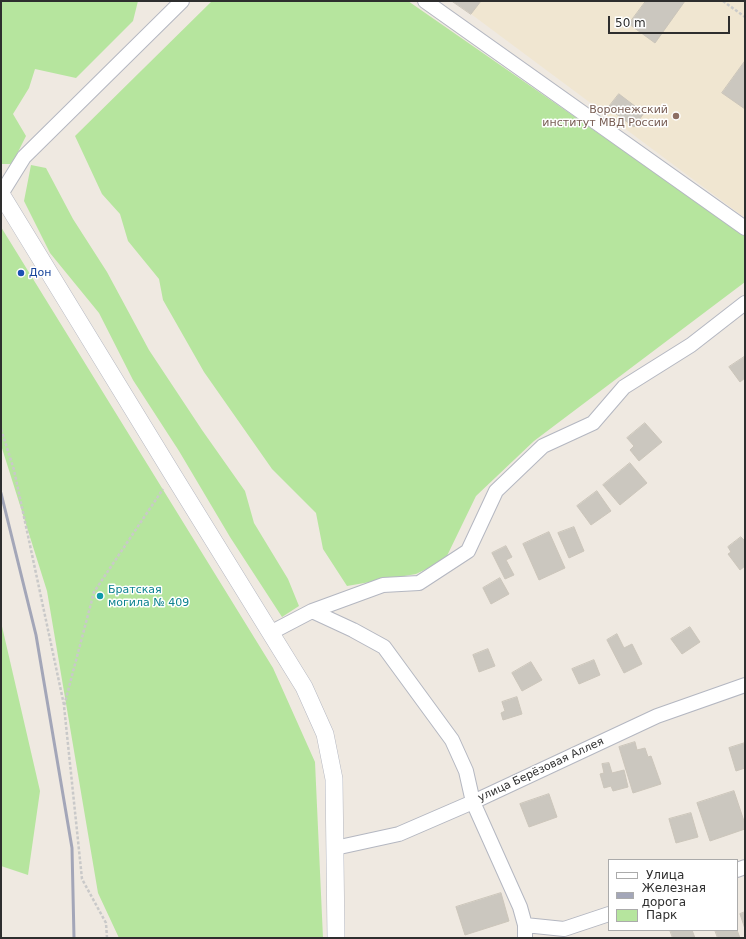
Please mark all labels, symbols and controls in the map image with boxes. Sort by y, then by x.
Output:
scale bar [610,8,732,34]
text: 50 m [615,16,646,30]
place label: Воронежский институт МВД России [542,103,668,129]
marker: Воронежский институт МВД России [671,111,681,121]
place label: Дон [29,266,52,280]
marker: Дон [16,268,26,278]
place label: Братская могила № 409 [108,583,189,609]
marker: Братская могила № 409 [95,591,105,601]
street label: улица Берёзовая Аллея [476,735,606,805]
legend [608,859,738,931]
text: Улица [646,868,684,882]
text: Железная дорога [642,881,706,909]
text: Парк [646,908,677,922]

